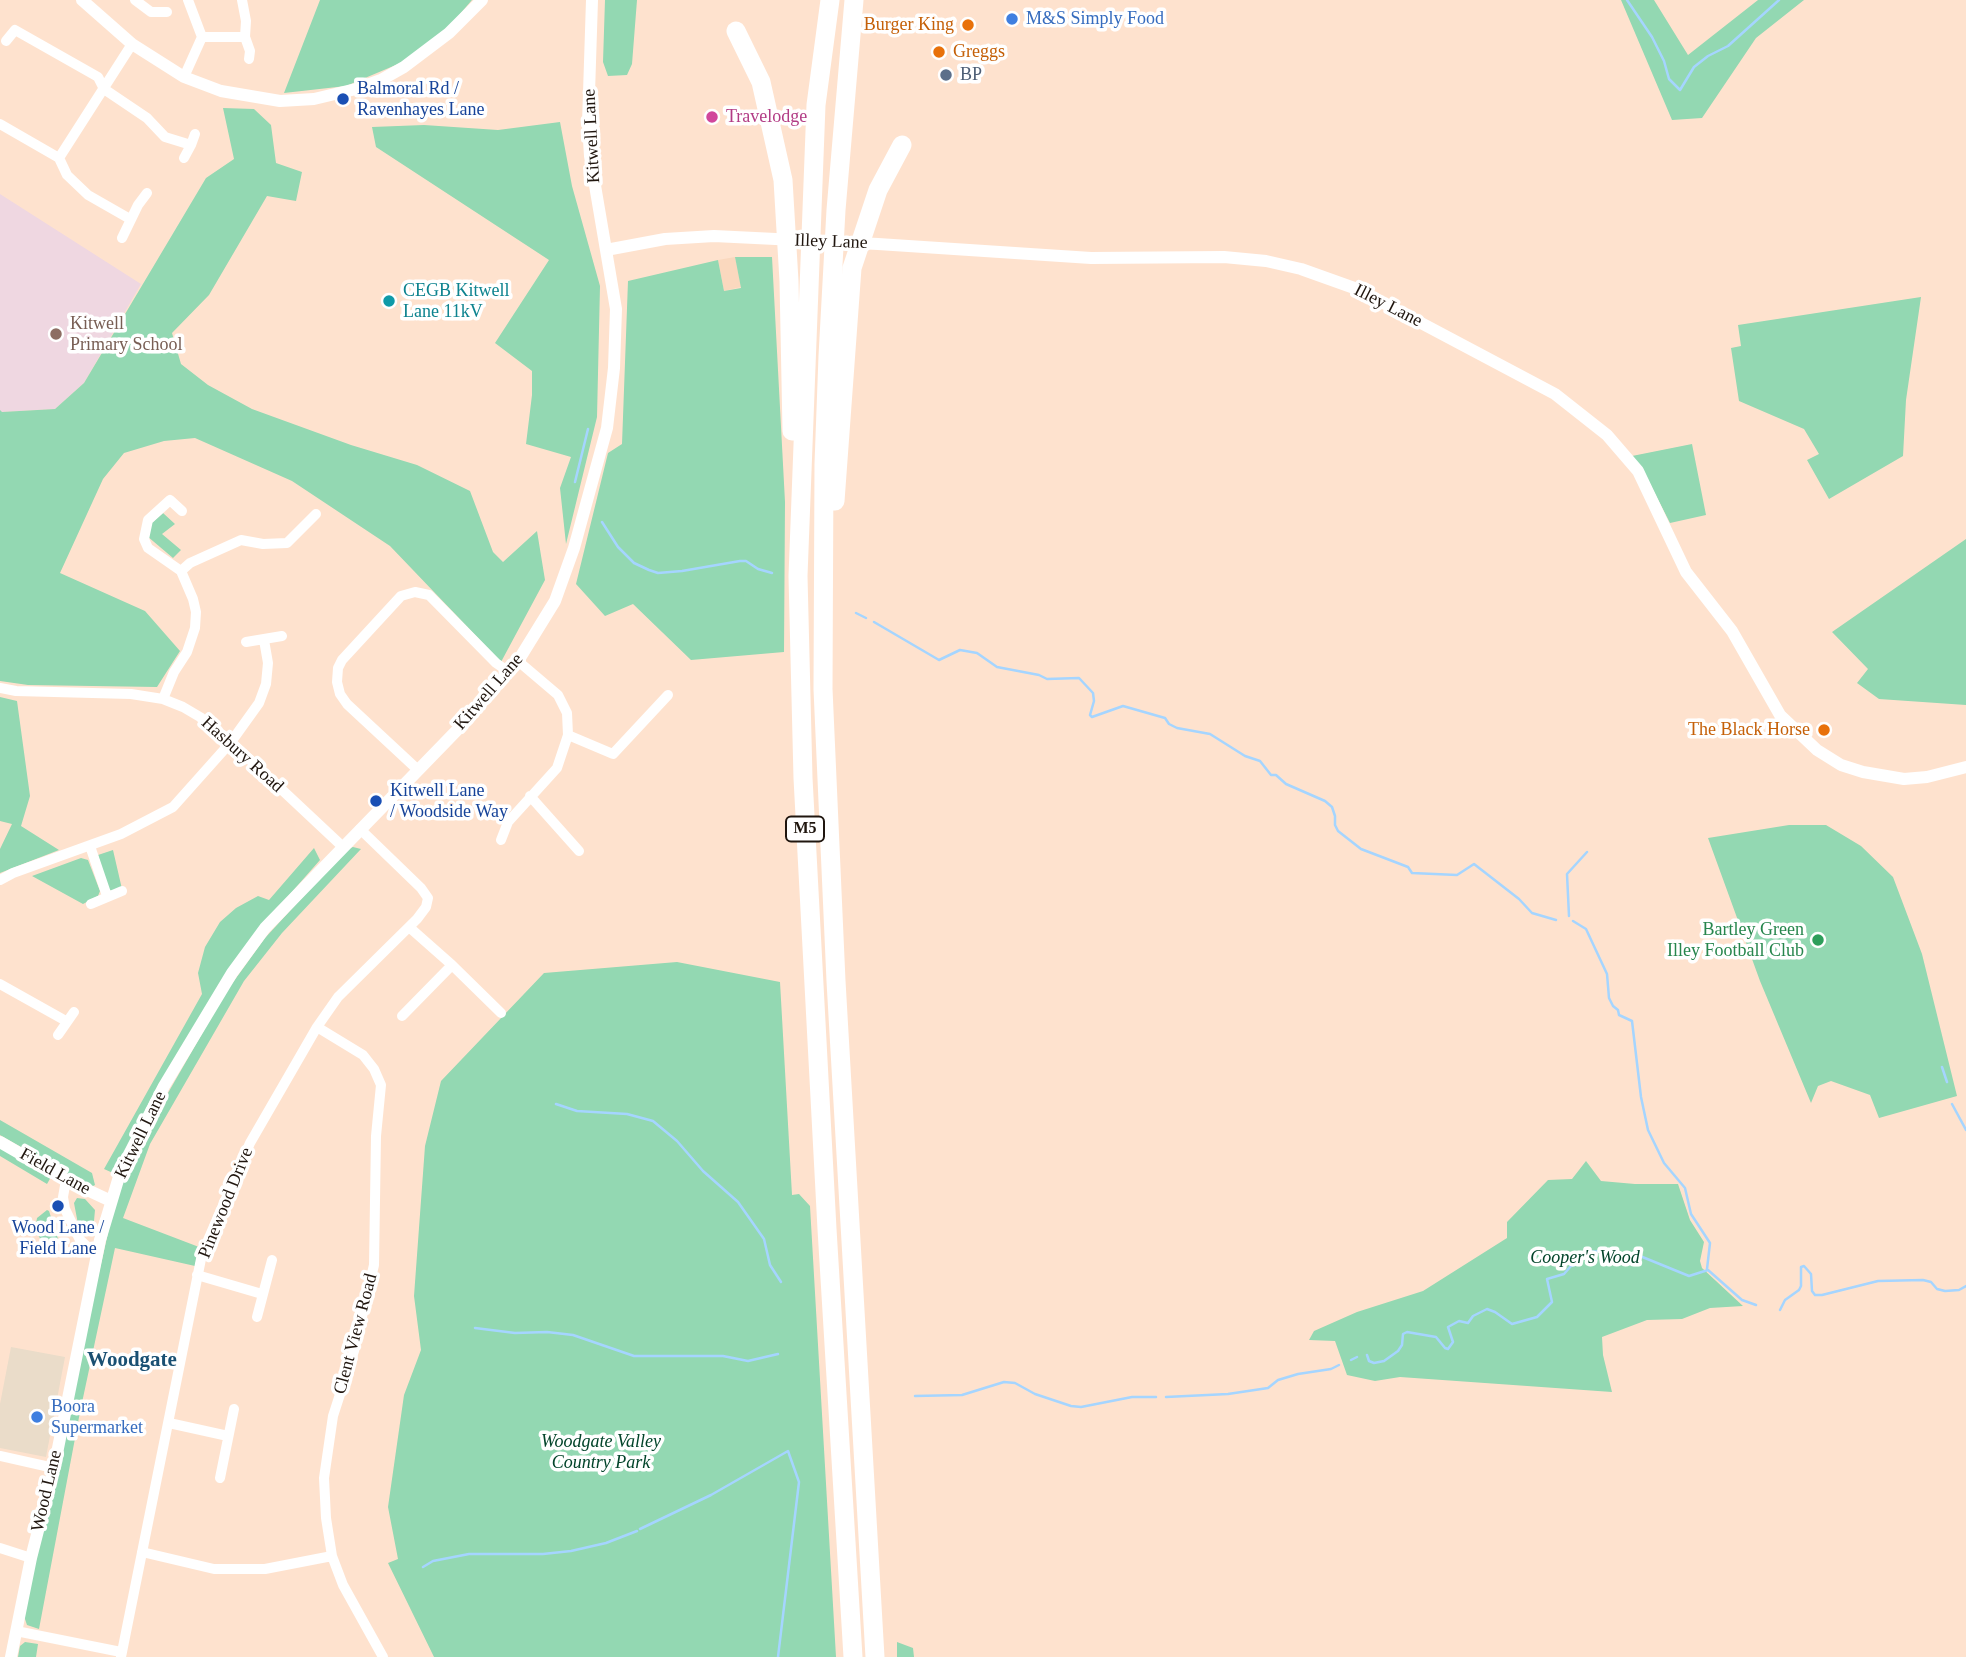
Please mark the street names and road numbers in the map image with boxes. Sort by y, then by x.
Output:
street label: Kitwell Lane [579,88,605,184]
street label: Illey Lane [794,230,868,254]
street label: Illey Lane [1350,280,1426,332]
street label: Kitwell Lane [450,649,528,735]
street label: Hasbury Road [196,712,288,798]
road number: M5 [786,816,824,842]
street label: Kitwell Lane [111,1088,171,1182]
street label: Field Lane [16,1144,94,1200]
street label: Pinewood Drive [194,1144,258,1262]
street label: Clent View Road [330,1271,382,1397]
street label: Wood Lane [27,1448,67,1534]

